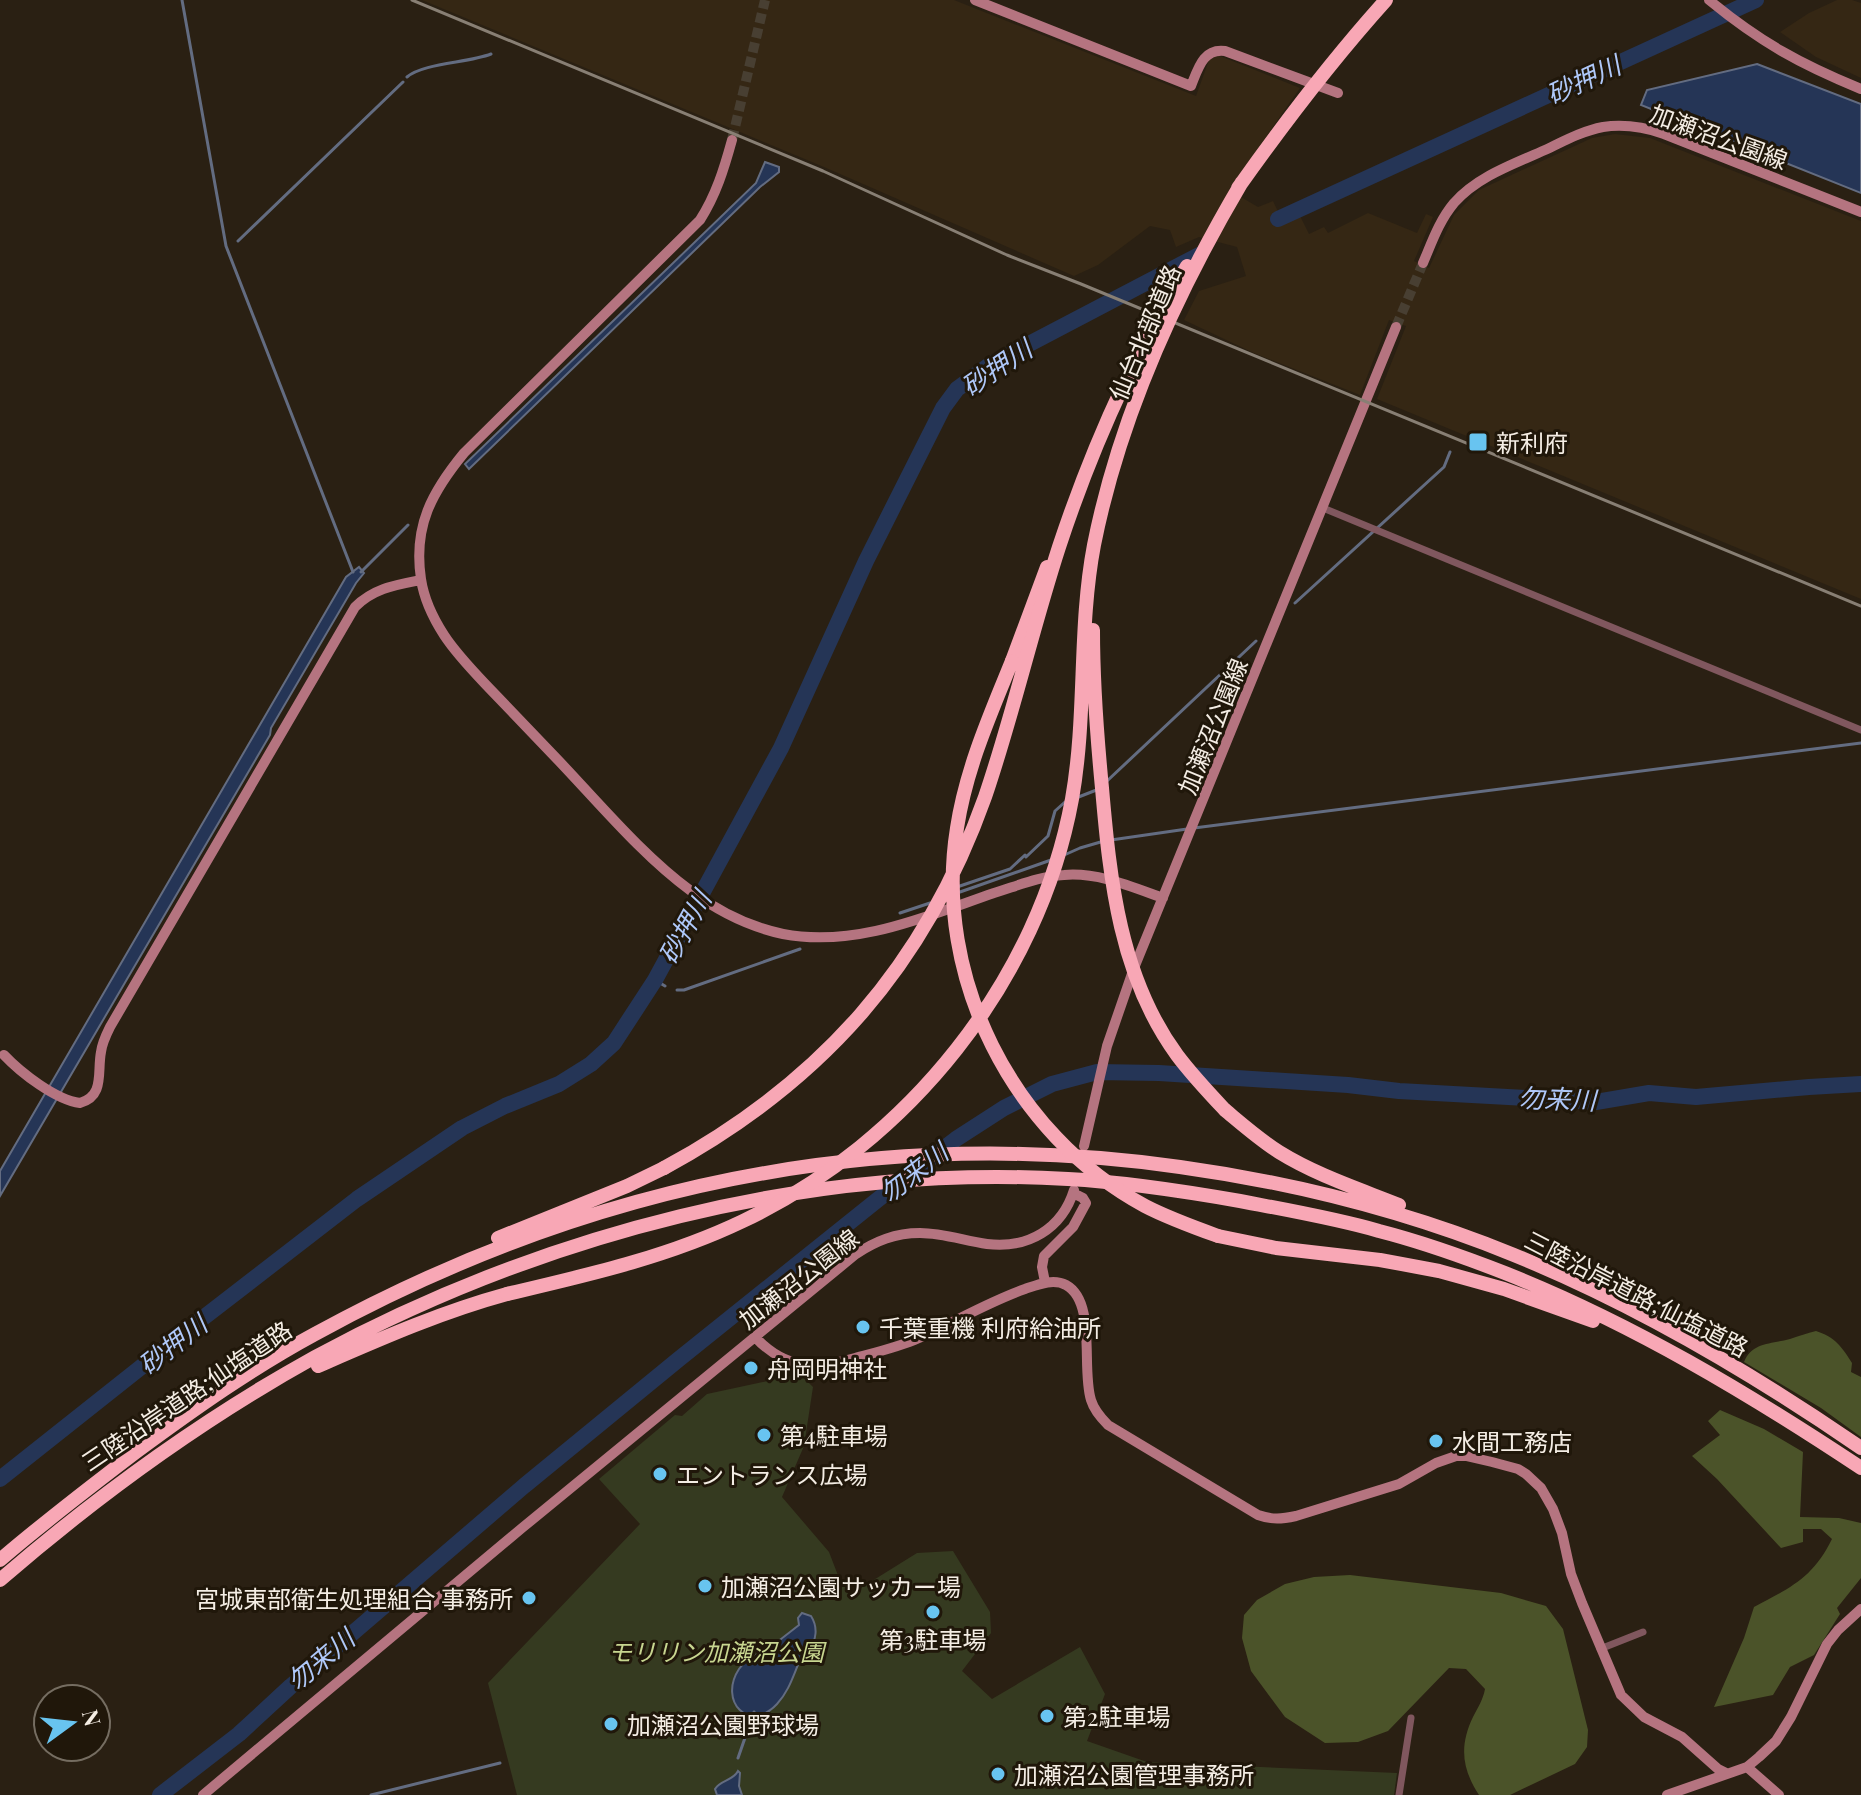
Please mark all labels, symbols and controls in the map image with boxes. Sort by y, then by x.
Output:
water label: 砂押川 [1540,45,1628,111]
street label: 加瀬沼公園線 [1646,96,1792,176]
street label: 仙台北部道路 [1101,259,1187,405]
water label: 砂押川 [954,329,1041,403]
place label: 新利府 [1496,426,1568,458]
marker: 新利府 [1467,431,1489,453]
street label: 加瀬沼公園線 [1170,653,1254,799]
water label: 砂押川 [650,882,720,970]
water label: 勿来川 [1517,1079,1600,1117]
water label: 勿来川 [871,1132,957,1210]
street label: 加瀬沼公園線 [731,1221,865,1335]
street label: 三陸沿岸道路;仙塩道路 [1520,1223,1754,1363]
water label: 砂押川 [130,1304,216,1382]
place label: 千葉重機 利府給油所 [879,1311,1101,1343]
street label: 三陸沿岸道路;仙塩道路 [75,1313,297,1477]
marker: 千葉重機 利府給油所 [854,1318,872,1336]
place label: 舟岡明神社 [767,1352,887,1384]
marker: 舟岡明神社 [742,1359,760,1377]
place label: 第4駐車場 [780,1419,888,1451]
place label: 水間工務店 [1452,1425,1572,1457]
marker: 第4駐車場 [755,1426,773,1444]
marker: 水間工務店 [1427,1432,1445,1450]
place label: エントランス広場 [676,1458,868,1490]
marker: エントランス広場 [651,1465,669,1483]
place label: 加瀬沼公園サッカー場 [721,1570,961,1602]
marker: 加瀬沼公園サッカー場 [696,1577,714,1595]
place label: 宮城東部衛生処理組合 事務所 [195,1582,513,1614]
marker: 宮城東部衛生処理組合 事務所 [520,1589,538,1607]
marker: 第3駐車場 [924,1603,942,1621]
water label: 勿来川 [279,1619,363,1697]
place label: 第3駐車場 [880,1623,986,1655]
park label: モリリン加瀬沼公園 [608,1635,827,1667]
north arrow [32,1683,112,1763]
place label: 第2駐車場 [1063,1700,1171,1732]
text: N [76,1706,109,1729]
marker: 第2駐車場 [1038,1707,1056,1725]
place label: 加瀬沼公園野球場 [627,1708,819,1740]
marker: 加瀬沼公園野球場 [602,1715,620,1733]
place label: 加瀬沼公園管理事務所 [1014,1758,1254,1790]
marker: 加瀬沼公園管理事務所 [989,1765,1007,1783]

